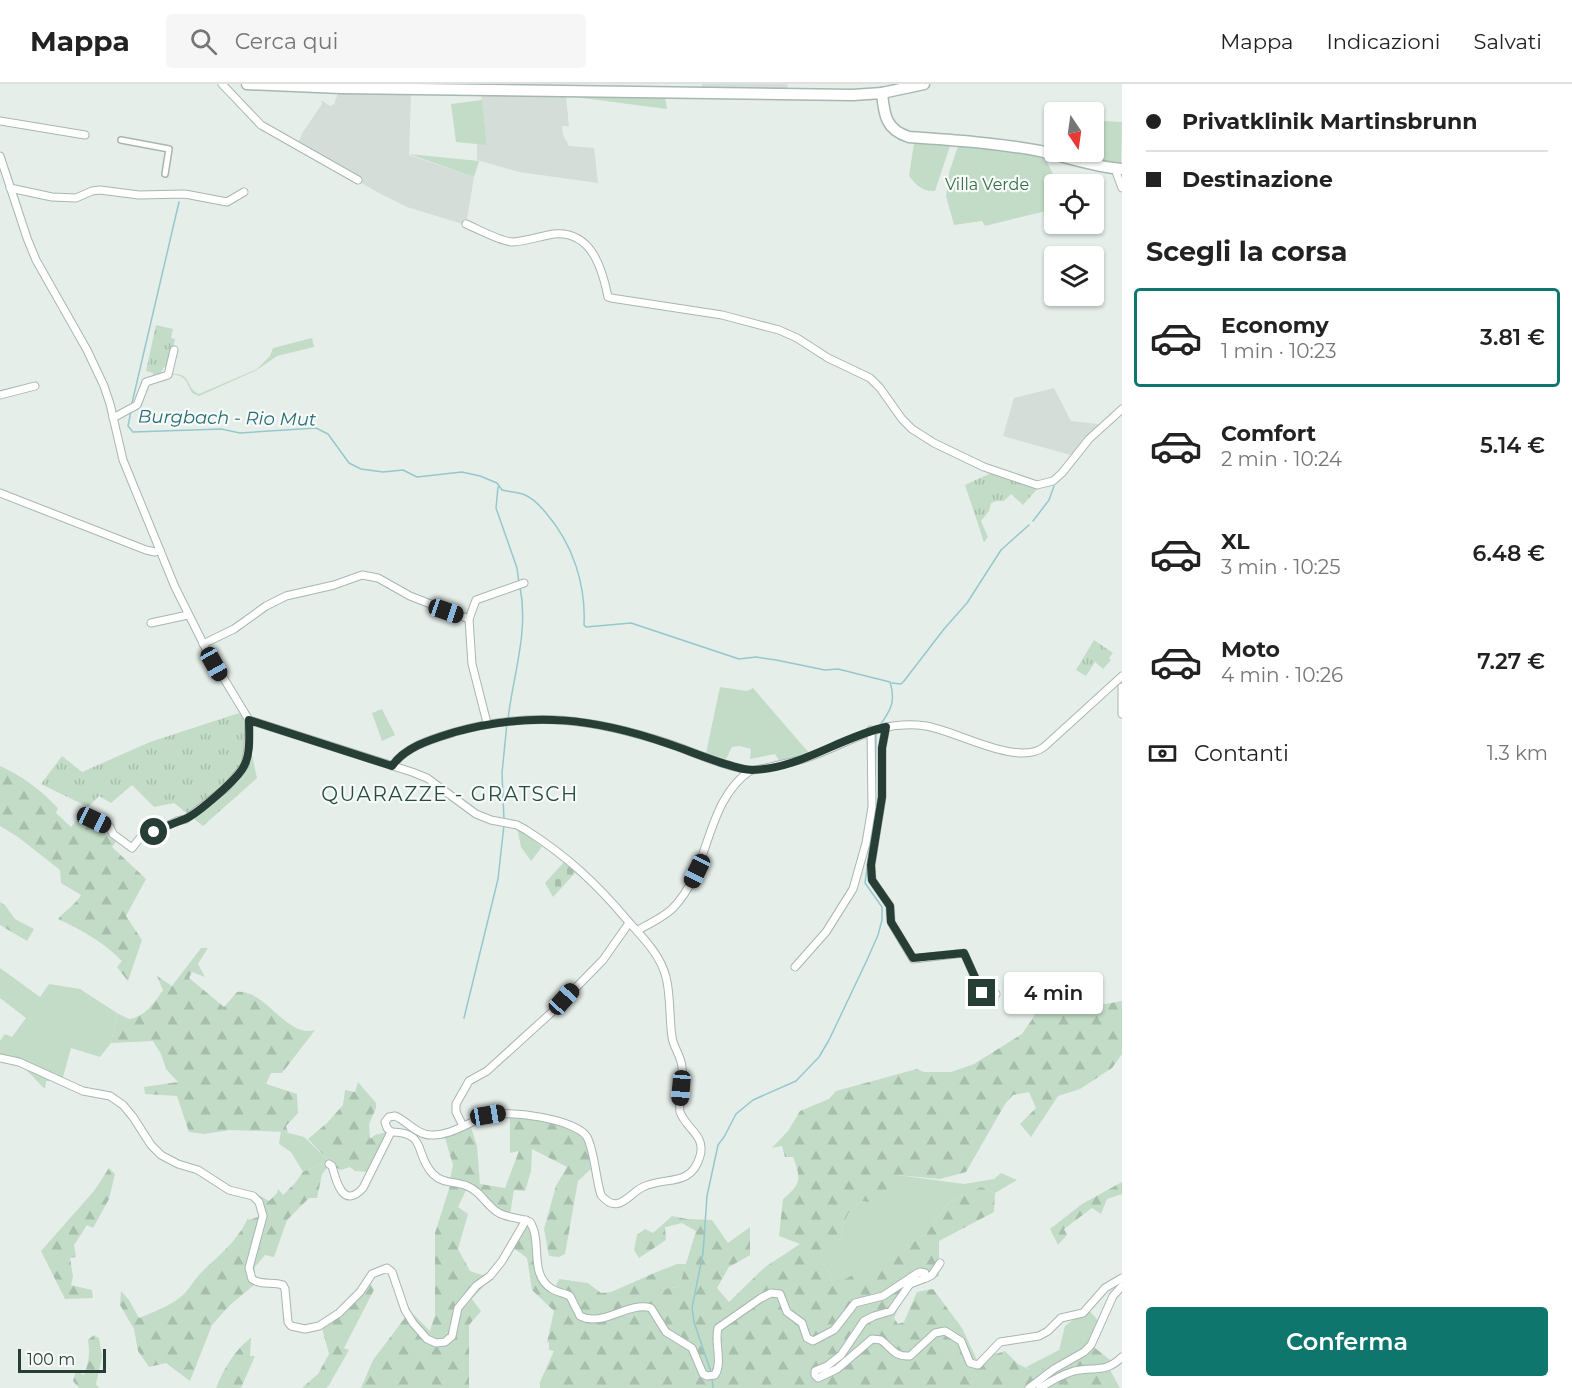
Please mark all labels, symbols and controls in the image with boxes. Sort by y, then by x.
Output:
search box [166,14,586,68]
text: Mappa [30,24,130,58]
icon: search [187,25,220,58]
text: Cerca qui [235,28,338,55]
text: Mappa [1220,29,1293,54]
text: Indicazioni [1326,29,1441,54]
text: Salvati [1474,29,1542,54]
north arrow [1044,102,1104,162]
map controls [1044,102,1104,306]
text: Privatklinik Martinsbrunn [1182,108,1478,135]
text: Destinazione [1182,166,1333,193]
button: locate [1044,174,1104,234]
park label: Villa Verde [945,175,1029,194]
text: Scegli la corsa [1146,235,1347,268]
button: layers [1044,246,1104,306]
icon: car [1149,311,1203,365]
text: Economy [1221,312,1329,339]
text: 3.81 € [1480,324,1545,351]
text: 1 min · 10:23 [1221,339,1336,363]
water label: Burgbach - Rio Mut [138,405,317,431]
icon: car [1149,419,1203,473]
text: Comfort [1221,420,1316,447]
text: 5.14 € [1480,432,1545,459]
text: 2 min · 10:24 [1221,447,1342,471]
icon: car [1149,527,1203,581]
text: XL [1221,528,1250,555]
text: 6.48 € [1472,540,1545,567]
text: 3 min · 10:25 [1221,555,1341,579]
car [426,597,466,625]
icon: car [1149,635,1203,689]
text: Moto [1221,636,1280,663]
car [197,644,231,684]
text: 7.27 € [1477,648,1545,675]
text: 4 min · 10:26 [1221,663,1343,687]
icon: cash [1146,737,1179,770]
text: Contanti [1194,740,1289,767]
text: 1.3 km [1487,741,1548,765]
district label: QUARAZZE - GRATSCH [321,782,579,806]
car [74,804,114,836]
route start [140,818,167,845]
car [681,851,713,891]
callout: 4 min [1003,972,1102,1014]
route end [968,979,995,1006]
car [545,980,583,1018]
text: 4 min [1024,981,1083,1005]
car [670,1069,692,1107]
car [469,1103,507,1127]
button: Conferma [1146,1307,1548,1376]
scale bar [18,1346,106,1374]
text: 100 m [27,1350,75,1369]

